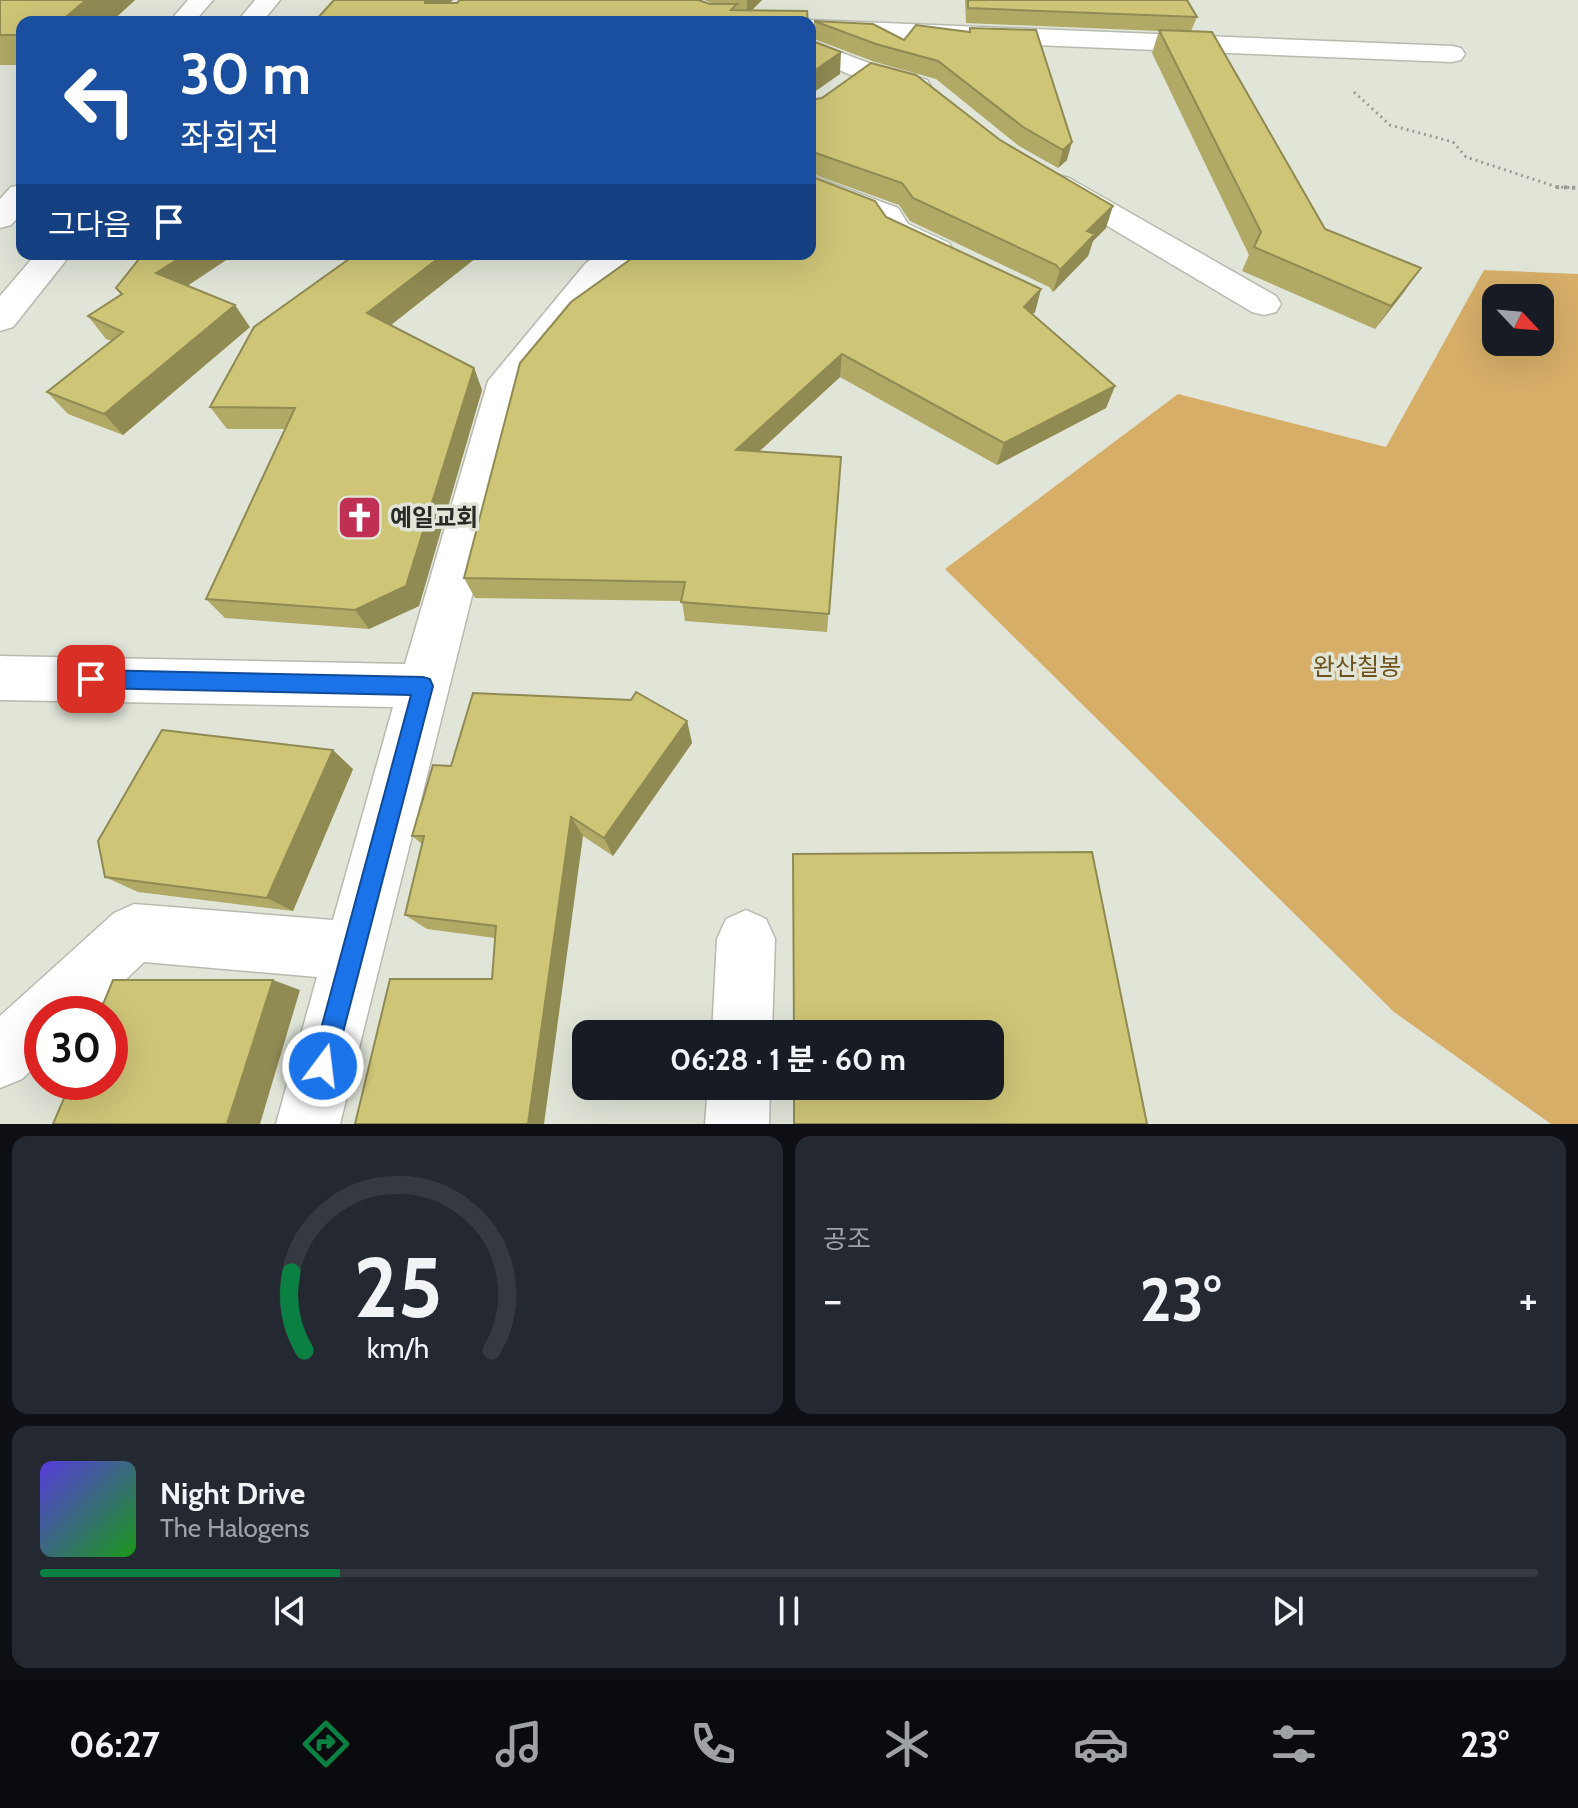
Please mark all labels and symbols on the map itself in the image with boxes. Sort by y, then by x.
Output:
north arrow [1482,284,1554,356]
church icon: 예일교회 [335,493,383,541]
place label: 예일교회 [390,503,478,532]
pin [57,645,125,713]
park label: 완산칠봉 [1313,652,1401,681]
speed limit sign: 30 [24,996,128,1100]
position arrow [281,1024,365,1108]

